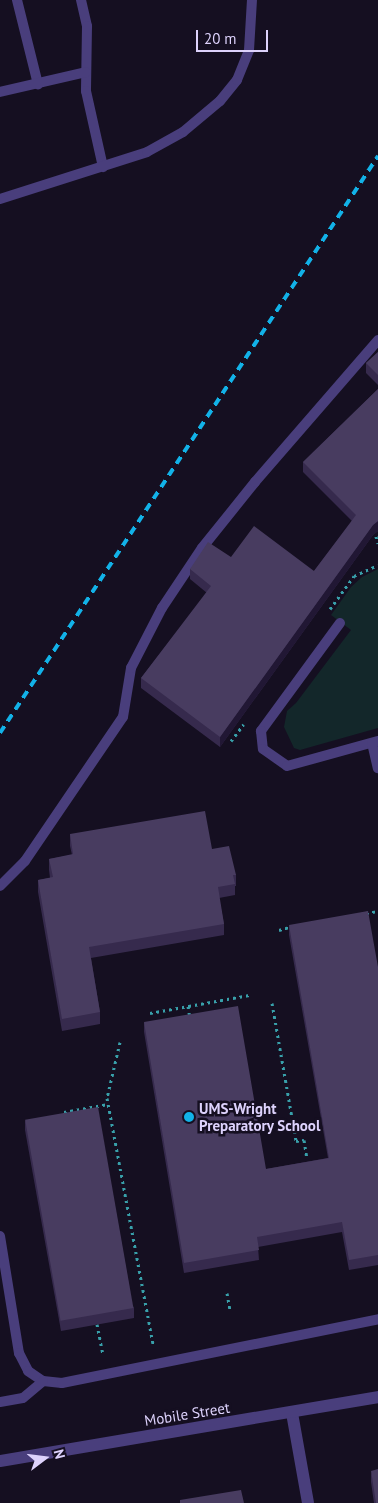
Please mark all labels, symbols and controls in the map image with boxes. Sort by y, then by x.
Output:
scale bar [198,20,270,52]
text: 20 m [204,29,237,48]
place label: UMS-Wright Preparatory School [199,1099,321,1134]
marker: UMS-Wright Preparatory School [183,1111,195,1123]
street label: Mobile Street [143,1398,231,1430]
north arrow [20,1433,70,1483]
text: N [50,1447,69,1461]

